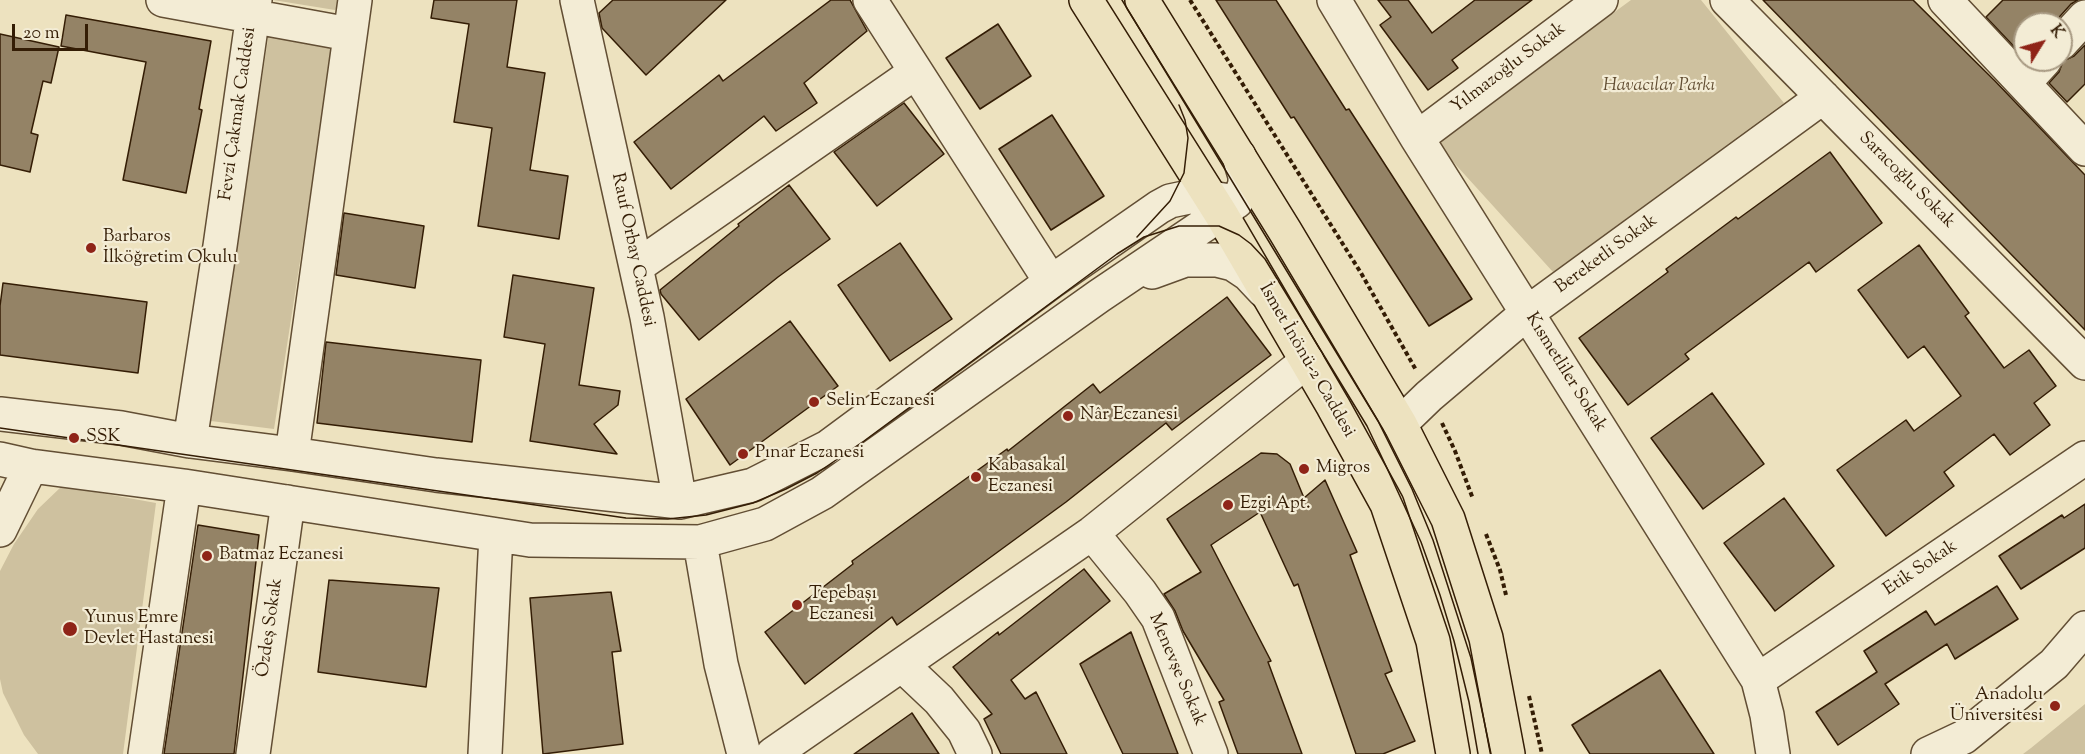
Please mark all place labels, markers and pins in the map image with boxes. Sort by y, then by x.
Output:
place label: Barbaros İlköğretim Okulu [103,227,238,270]
marker: Barbaros İlköğretim Okulu [84,241,98,255]
place label: Selin Eczanesi [826,391,935,413]
marker: Selin Eczanesi [807,395,821,409]
place label: Nâr Eczanesi [1080,405,1178,427]
marker: Nâr Eczanesi [1061,409,1075,423]
place label: SSK [86,427,120,449]
marker: SSK [67,431,81,445]
place label: Pınar Eczanesi [755,443,864,465]
marker: Pınar Eczanesi [736,447,750,461]
place label: Kabasakal Eczanesi [988,456,1066,498]
place label: Migros [1316,458,1370,480]
marker: Migros [1297,462,1311,476]
marker: Kabasakal Eczanesi [969,470,983,484]
place label: Ezgi Apt. [1240,494,1310,516]
marker: Ezgi Apt. [1221,498,1235,512]
place label: Batmaz Eczanesi [219,545,344,567]
marker: Batmaz Eczanesi [200,549,214,563]
place label: Tepebaşı Eczanesi [809,584,877,626]
marker: Tepebaşı Eczanesi [790,598,804,612]
place label: Yunus Emre Devlet Hastanesi [84,608,214,650]
marker: Yunus Emre Devlet Hastanesi [61,620,79,638]
place label: Anadolu Üniversitesi [1950,685,2043,728]
marker: Anadolu Üniversitesi [2048,699,2062,713]

